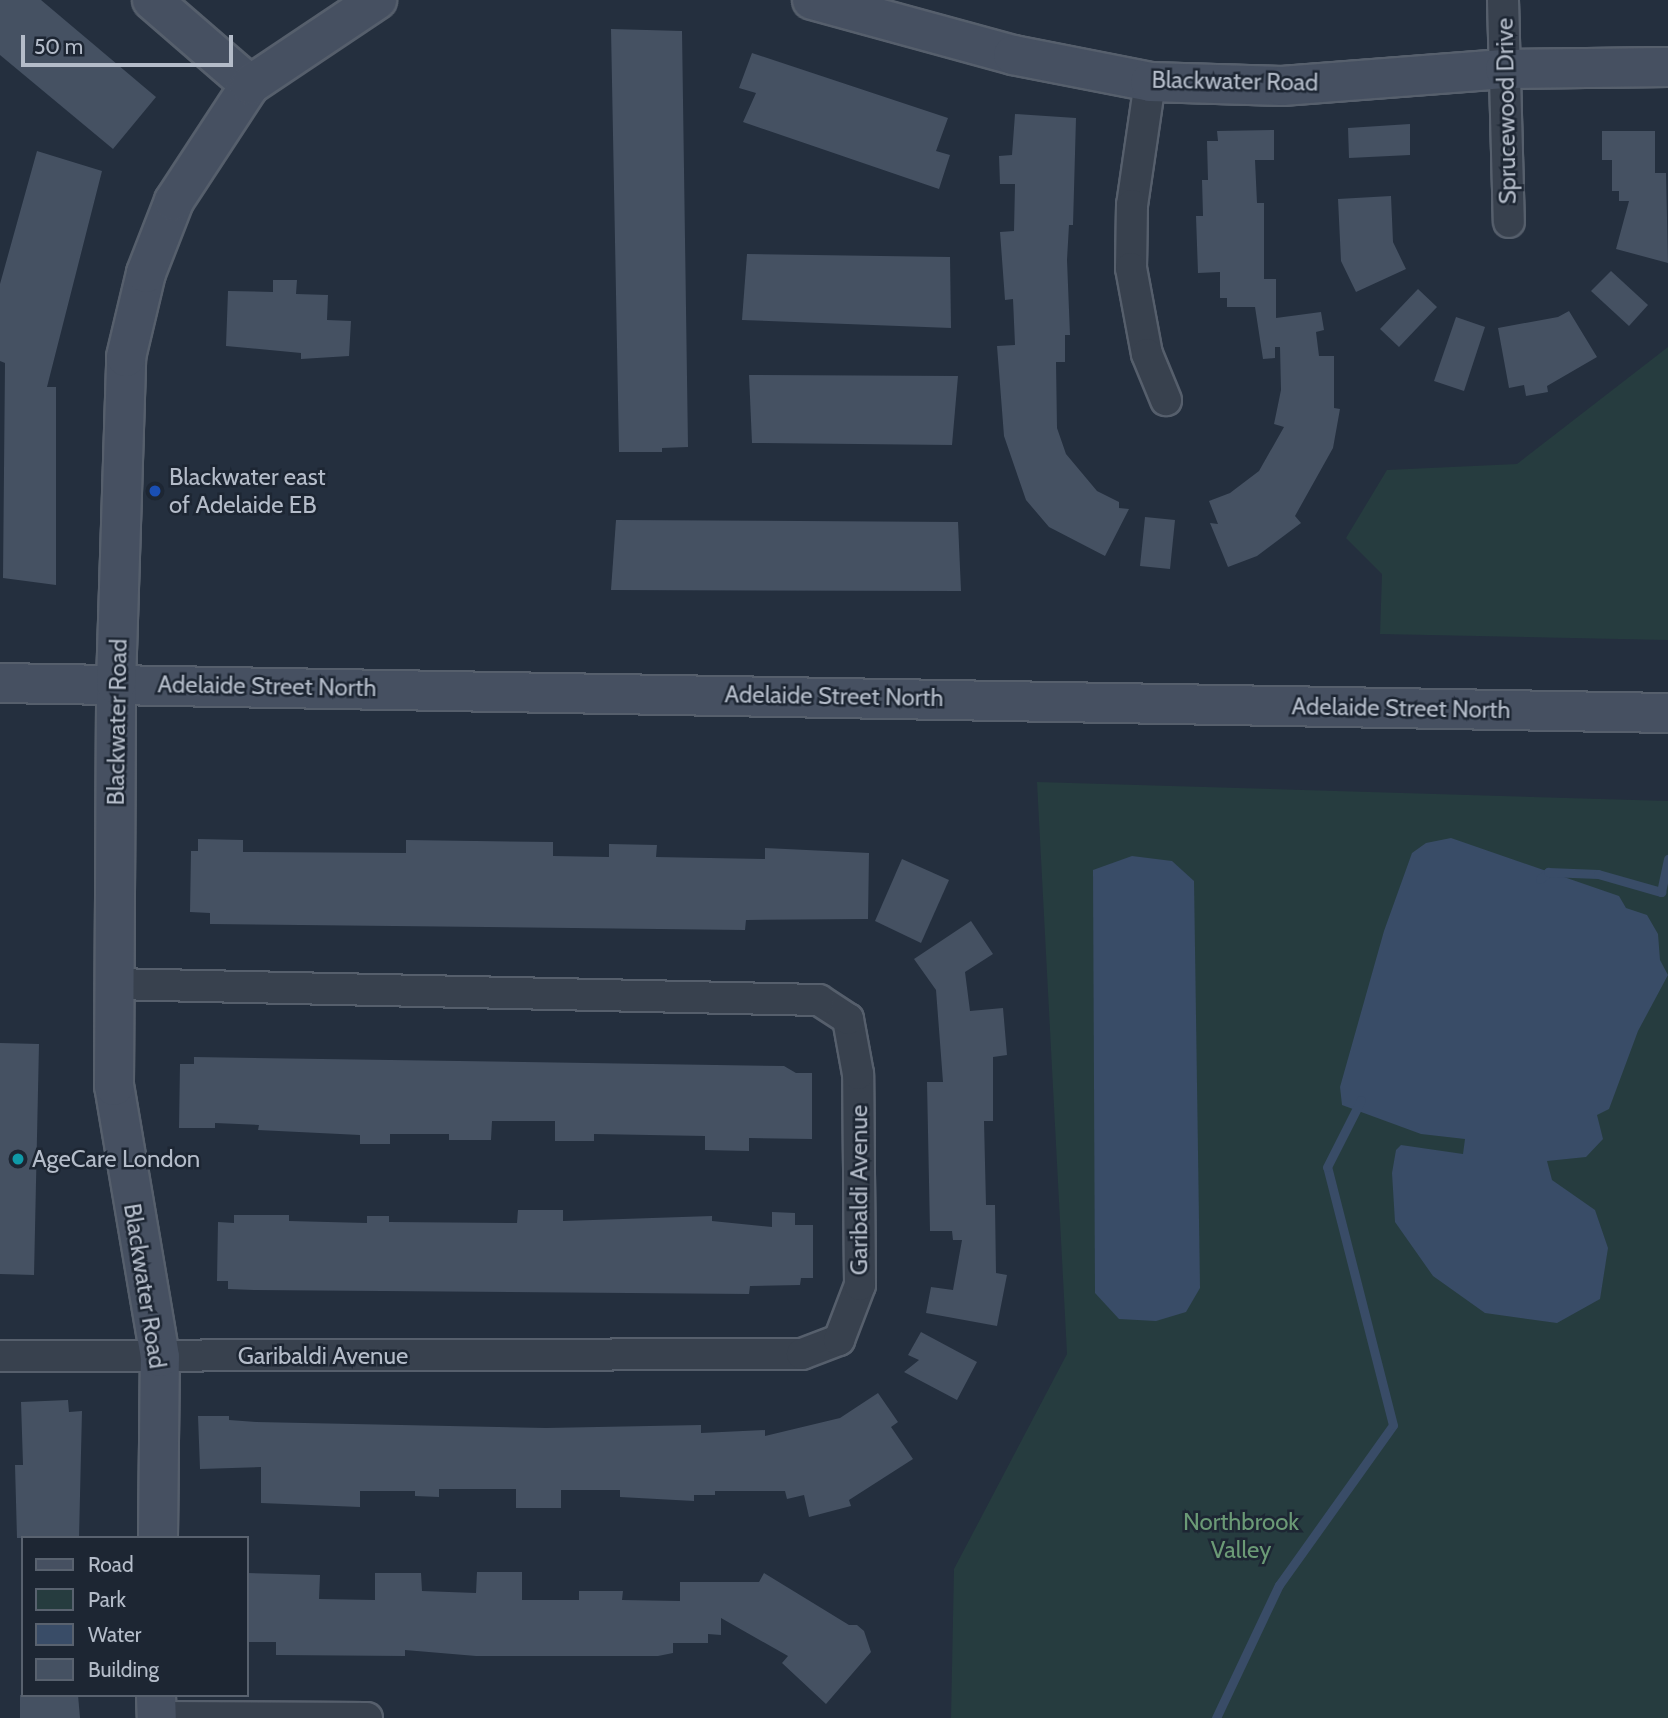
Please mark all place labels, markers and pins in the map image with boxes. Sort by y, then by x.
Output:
place label: Blackwater east of Adelaide EB [169,463,326,519]
marker: Blackwater east of Adelaide EB [147,483,163,499]
place label: AgeCare London [32,1145,200,1173]
marker: AgeCare London [10,1151,26,1167]

